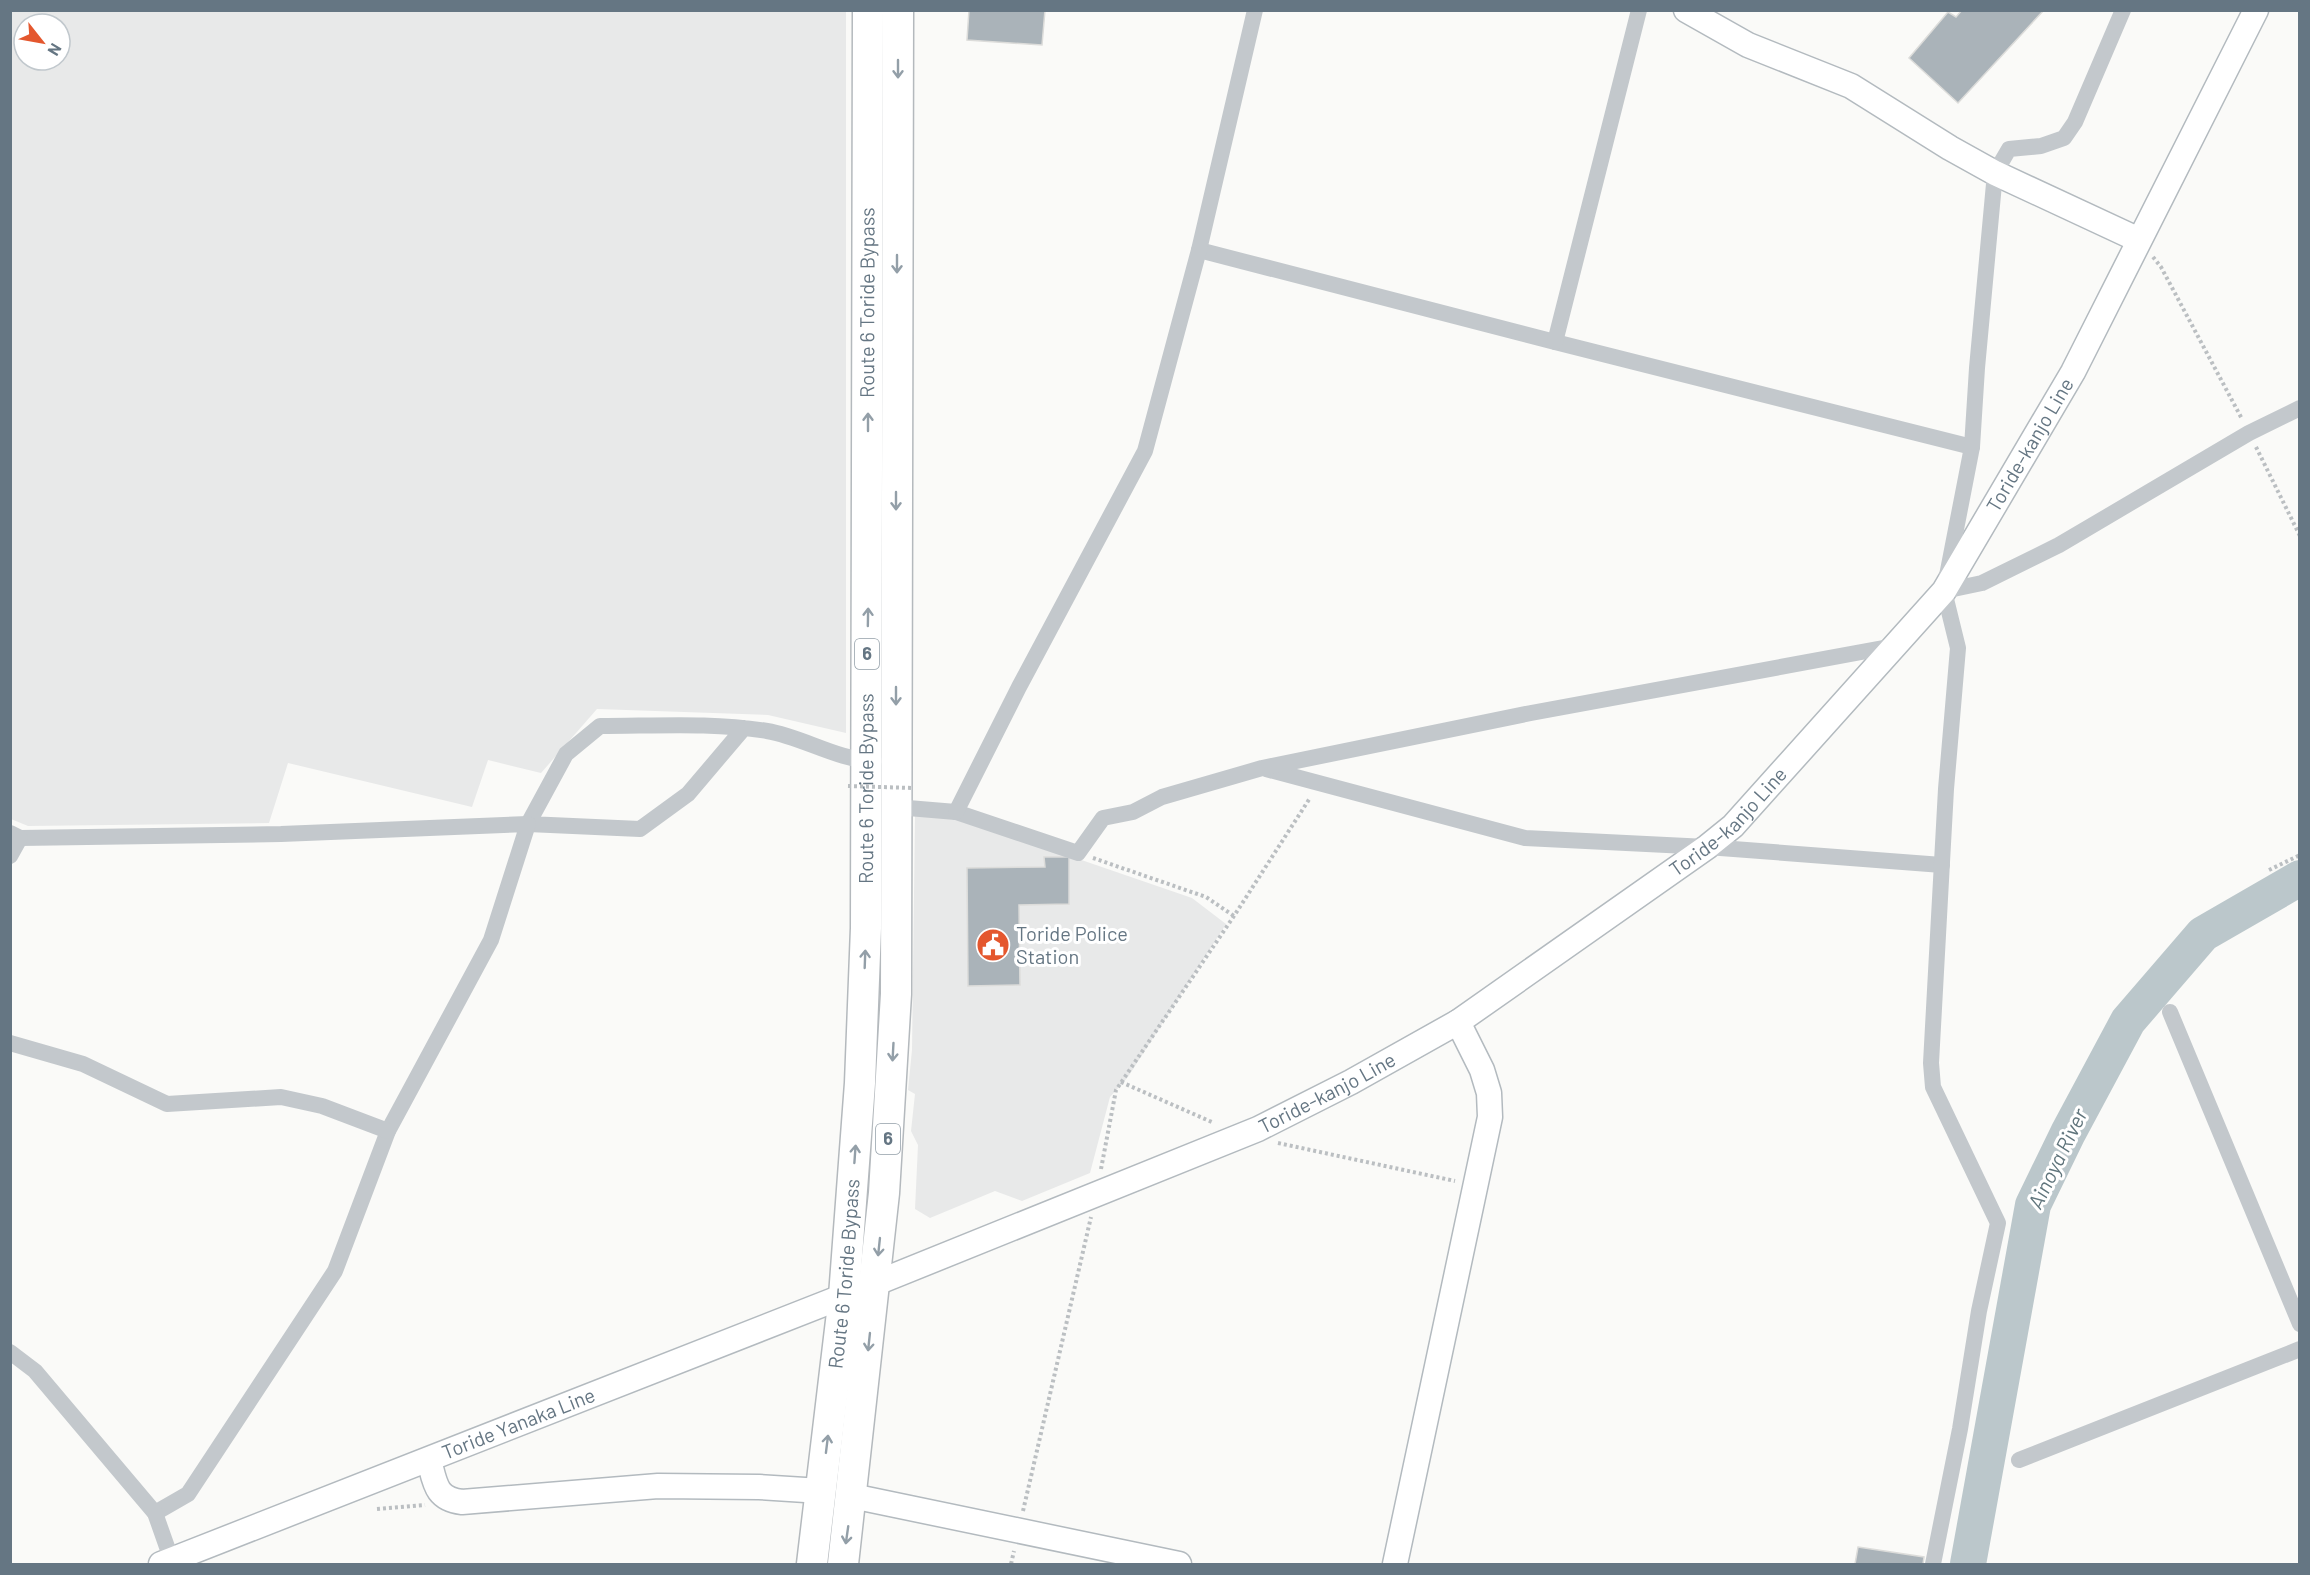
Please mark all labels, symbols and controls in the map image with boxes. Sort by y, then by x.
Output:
north arrow [12,12,72,72]
text: N [44,41,66,59]
one-way arrow [892,58,904,78]
street label: Route 6 Toride Bypass [854,207,879,398]
one-way arrow [891,253,903,273]
street label: Toride-kanjo Line [1980,373,2078,516]
one-way arrow [862,413,874,433]
one-way arrow [890,490,902,510]
one-way arrow [862,608,874,628]
road number: 6 [855,639,879,669]
one-way arrow [890,685,902,705]
street label: Route 6 Toride Bypass [853,693,878,884]
street label: Toride-kanjo Line [1664,762,1791,881]
place label: Toride Police Station [1016,921,1128,968]
public building icon: Toride Police Station [975,927,1011,963]
one-way arrow [860,950,871,970]
one-way arrow [888,1042,899,1062]
street label: Toride-kanjo Line [1254,1047,1399,1138]
water label: Ainoya River [2022,1104,2092,1213]
road number: 6 [876,1124,900,1154]
one-way arrow [850,1145,861,1164]
street label: Route 6 Toride Bypass [822,1178,864,1370]
one-way arrow [873,1236,884,1256]
one-way arrow [863,1331,874,1351]
street label: Toride Yanaka Line [438,1382,598,1464]
one-way arrow [821,1434,832,1454]
one-way arrow [841,1525,852,1545]

